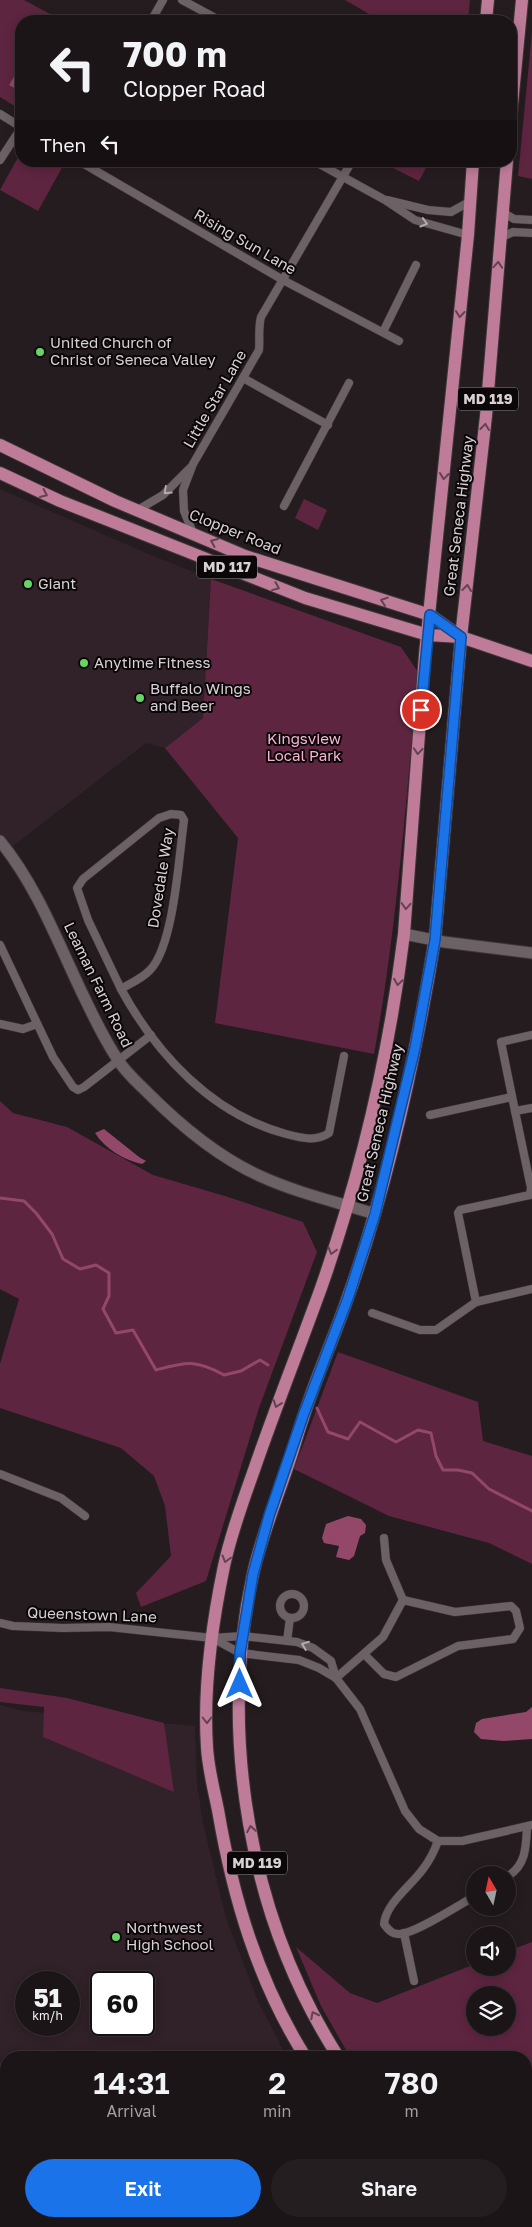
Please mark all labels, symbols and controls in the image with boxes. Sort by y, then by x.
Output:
text: 700 m [123,33,227,75]
icon: left [40,35,105,100]
text: Clopper Road [123,75,266,102]
icon: left [96,130,124,158]
text: Then [40,133,86,156]
street label: Rising Sun Lane [191,205,300,278]
one-way arrow [419,217,428,228]
one-way arrow [492,261,503,269]
one-way arrow [455,311,466,319]
place label: United Church of Christ of Seneca Valley [50,333,216,368]
marker: United Church of Christ of Seneca Valley [34,346,46,358]
street label: Little Star Lane [179,346,250,451]
road number: MD 119 [458,388,518,410]
one-way arrow [479,423,490,431]
street label: Great Seneca Highway [439,434,477,597]
one-way arrow [439,472,450,480]
one-way arrow [164,485,173,494]
one-way arrow [39,488,48,498]
street label: Clopper Road [187,504,284,558]
one-way arrow [210,538,219,549]
road number: MD 117 [197,556,257,578]
place label: Giant [38,574,76,592]
marker: Giant [22,578,34,590]
one-way arrow [271,580,280,591]
one-way arrow [461,584,472,592]
one-way arrow [380,597,388,607]
place label: Anytime Fitness [94,653,210,671]
marker: Anytime Fitness [78,657,90,669]
place label: Buffalo Wings and Beer [150,679,251,714]
pin [400,689,442,731]
marker: Buffalo Wings and Beer [134,692,146,704]
icon: arrive [407,696,435,724]
park label: Kingsview Local Park [266,729,342,764]
one-way arrow [413,747,424,755]
street label: Dovedale Way [143,826,177,929]
one-way arrow [401,902,412,910]
street label: Leaman Farm Road [61,919,137,1050]
one-way arrow [393,978,403,986]
street label: Great Seneca Highway [352,1041,406,1204]
one-way arrow [328,1247,338,1255]
one-way arrow [273,1399,283,1408]
one-way arrow [222,1554,232,1562]
street label: Queenstown Lane [27,1603,158,1625]
one-way arrow [301,1641,310,1651]
position arrow [213,1657,265,1709]
one-way arrow [202,1716,212,1724]
one-way arrow [246,1825,257,1834]
road number: MD 119 [227,1852,287,1875]
north arrow [466,1866,516,1916]
map controls [466,1866,516,2036]
place label: Northwest High School [126,1918,214,1953]
button: sound [466,1926,516,1976]
marker: Northwest High School [110,1931,122,1943]
speed limit sign: 60 [90,1971,155,2036]
text: 51 [33,1982,62,2013]
button: layers [466,1986,516,2036]
text: km/h [32,2008,63,2023]
one-way arrow [310,2012,320,2021]
text: 14:31 [93,2065,170,2101]
text: 2 [268,2065,286,2101]
text: 780 [385,2065,439,2101]
text: Arrival [106,2101,157,2121]
text: min [263,2101,291,2121]
text: m [405,2101,419,2121]
button: Exit [25,2159,261,2217]
button: Share [271,2159,507,2217]

